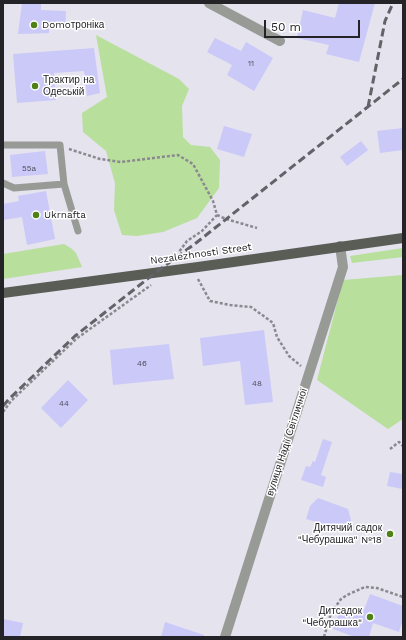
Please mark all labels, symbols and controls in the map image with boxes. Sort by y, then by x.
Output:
scale bar [266,12,362,38]
place label: Domoтроніка [42,19,104,31]
marker: Domoтроніка [29,20,39,30]
text: 50 m [271,20,301,34]
house number: 11 [248,59,254,69]
place label: Трактир на Одеській [43,74,94,98]
marker: Трактир на Одеській [30,81,40,91]
house number: 55а [22,164,36,174]
place label: Ukrnafta [44,209,86,221]
marker: Ukrnafta [31,210,41,220]
street label: Nezalezhnosti Street [150,241,252,267]
house number: 46 [137,359,147,369]
house number: 48 [252,379,262,389]
street label: вулиця Надії Світличної [264,387,310,497]
house number: 44 [59,399,69,409]
place label: Дитячий садок "Чебурашка" №18 [298,522,382,546]
marker: Дитячий садок "Чебурашка" №18 [385,529,395,539]
place label: Дитсадок "Чебурашка" [302,605,362,628]
marker: Дитсадок "Чебурашка" [365,612,375,622]

